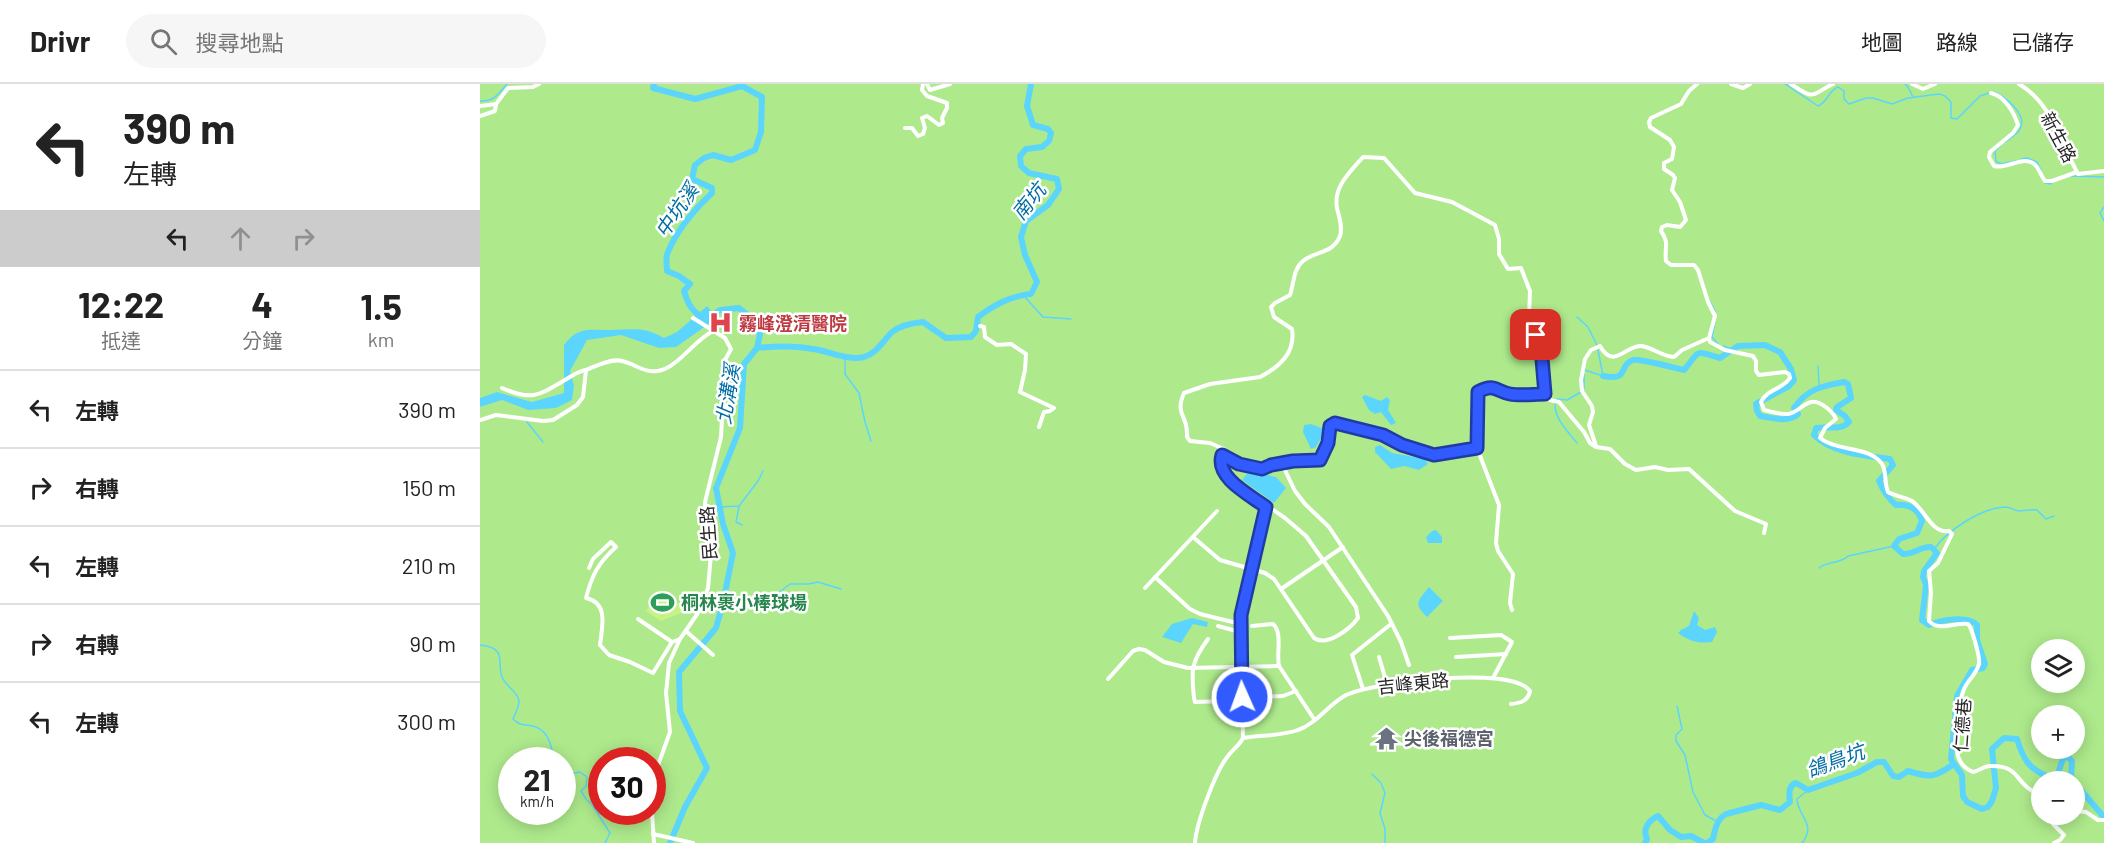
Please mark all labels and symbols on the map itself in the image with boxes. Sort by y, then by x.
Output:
street label: 新生路 [2037,108,2081,166]
water label: 中坑溪 [649,176,704,242]
water label: 南坑 [1006,176,1052,224]
pin [1510,309,1561,360]
hospital icon: 霧峰澄清醫院 [708,310,734,336]
place label: 霧峰澄清醫院 [739,312,847,334]
water label: 北溝溪 [710,360,744,426]
street label: 民生路 [695,505,721,561]
sports icon: 桐林裹小棒球場 [650,589,676,615]
place label: 桐林裹小棒球場 [681,591,807,613]
position arrow [1210,665,1274,729]
street label: 吉峰東路 [1376,668,1450,698]
street label: 仁德巷 [1949,697,1975,753]
temple icon: 尖後福德宮 [1373,725,1399,751]
place label: 尖後福德宮 [1404,727,1494,749]
water label: 鴿鳥坑 [1803,737,1870,782]
speed limit sign: 30 [588,747,666,825]

